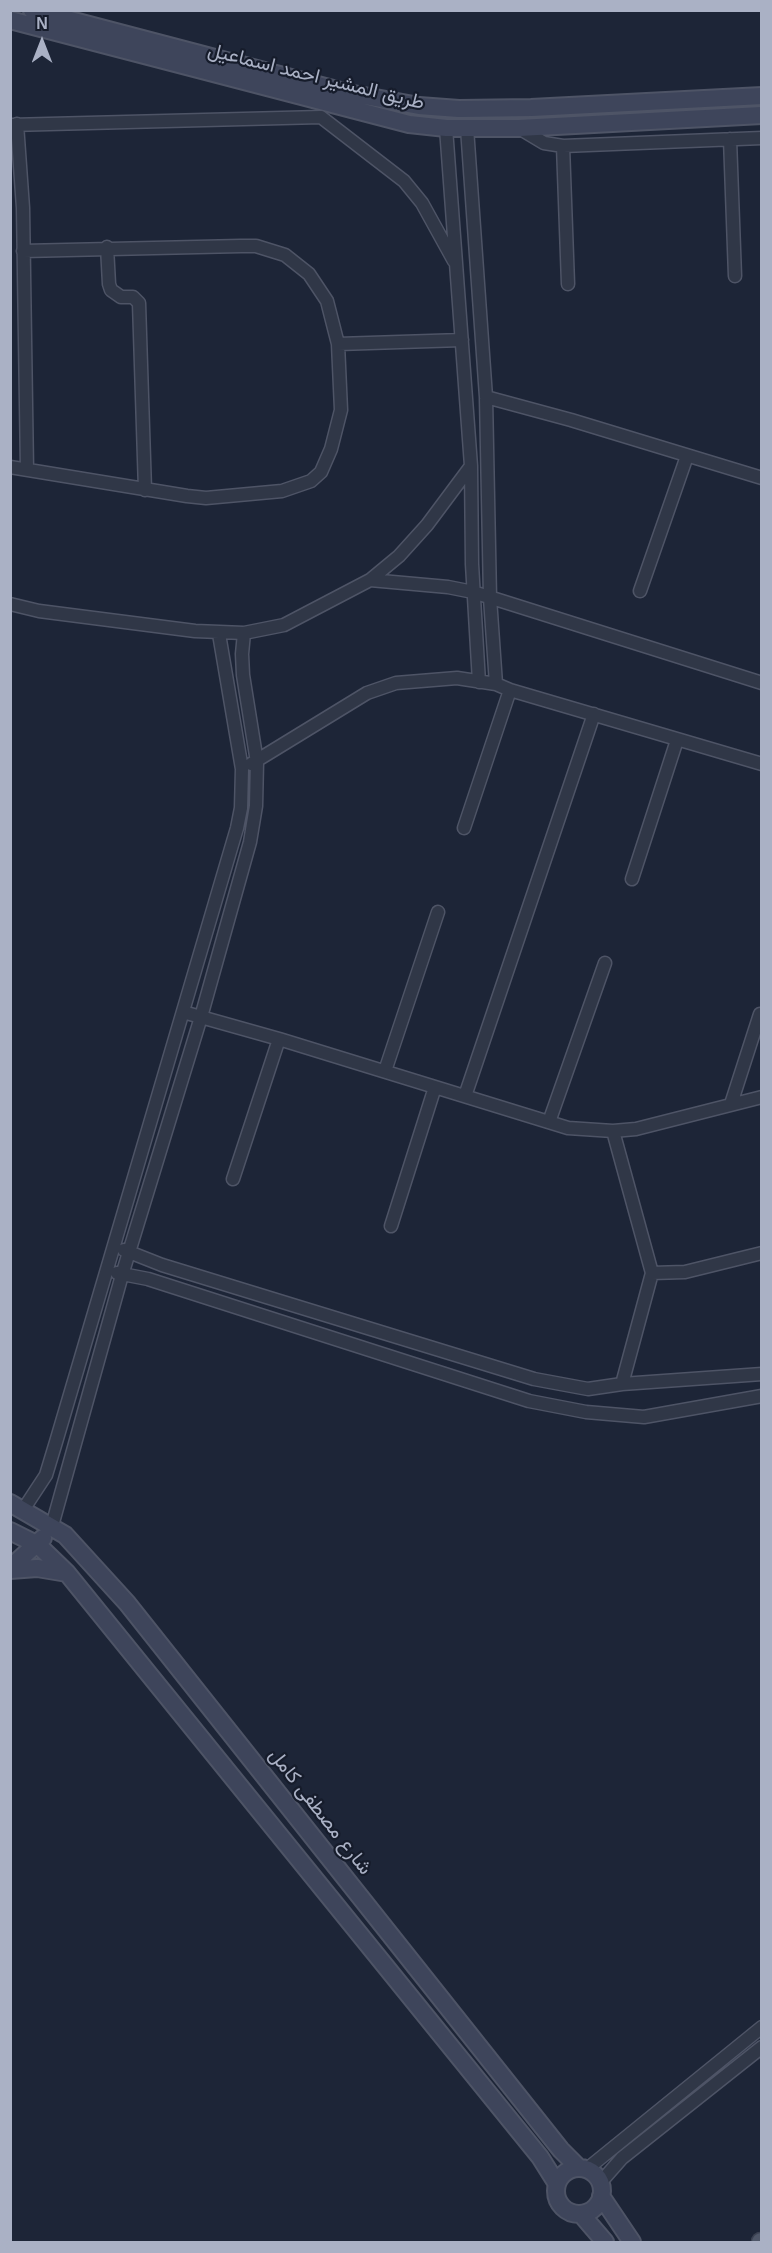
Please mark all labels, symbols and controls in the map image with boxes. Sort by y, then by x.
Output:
north arrow [12,12,72,72]
text: N [36,15,48,32]
street label: طريق المشير احمد اسماعيل [205,38,427,116]
street label: شارع مصطفى كامل [263,1744,377,1880]

